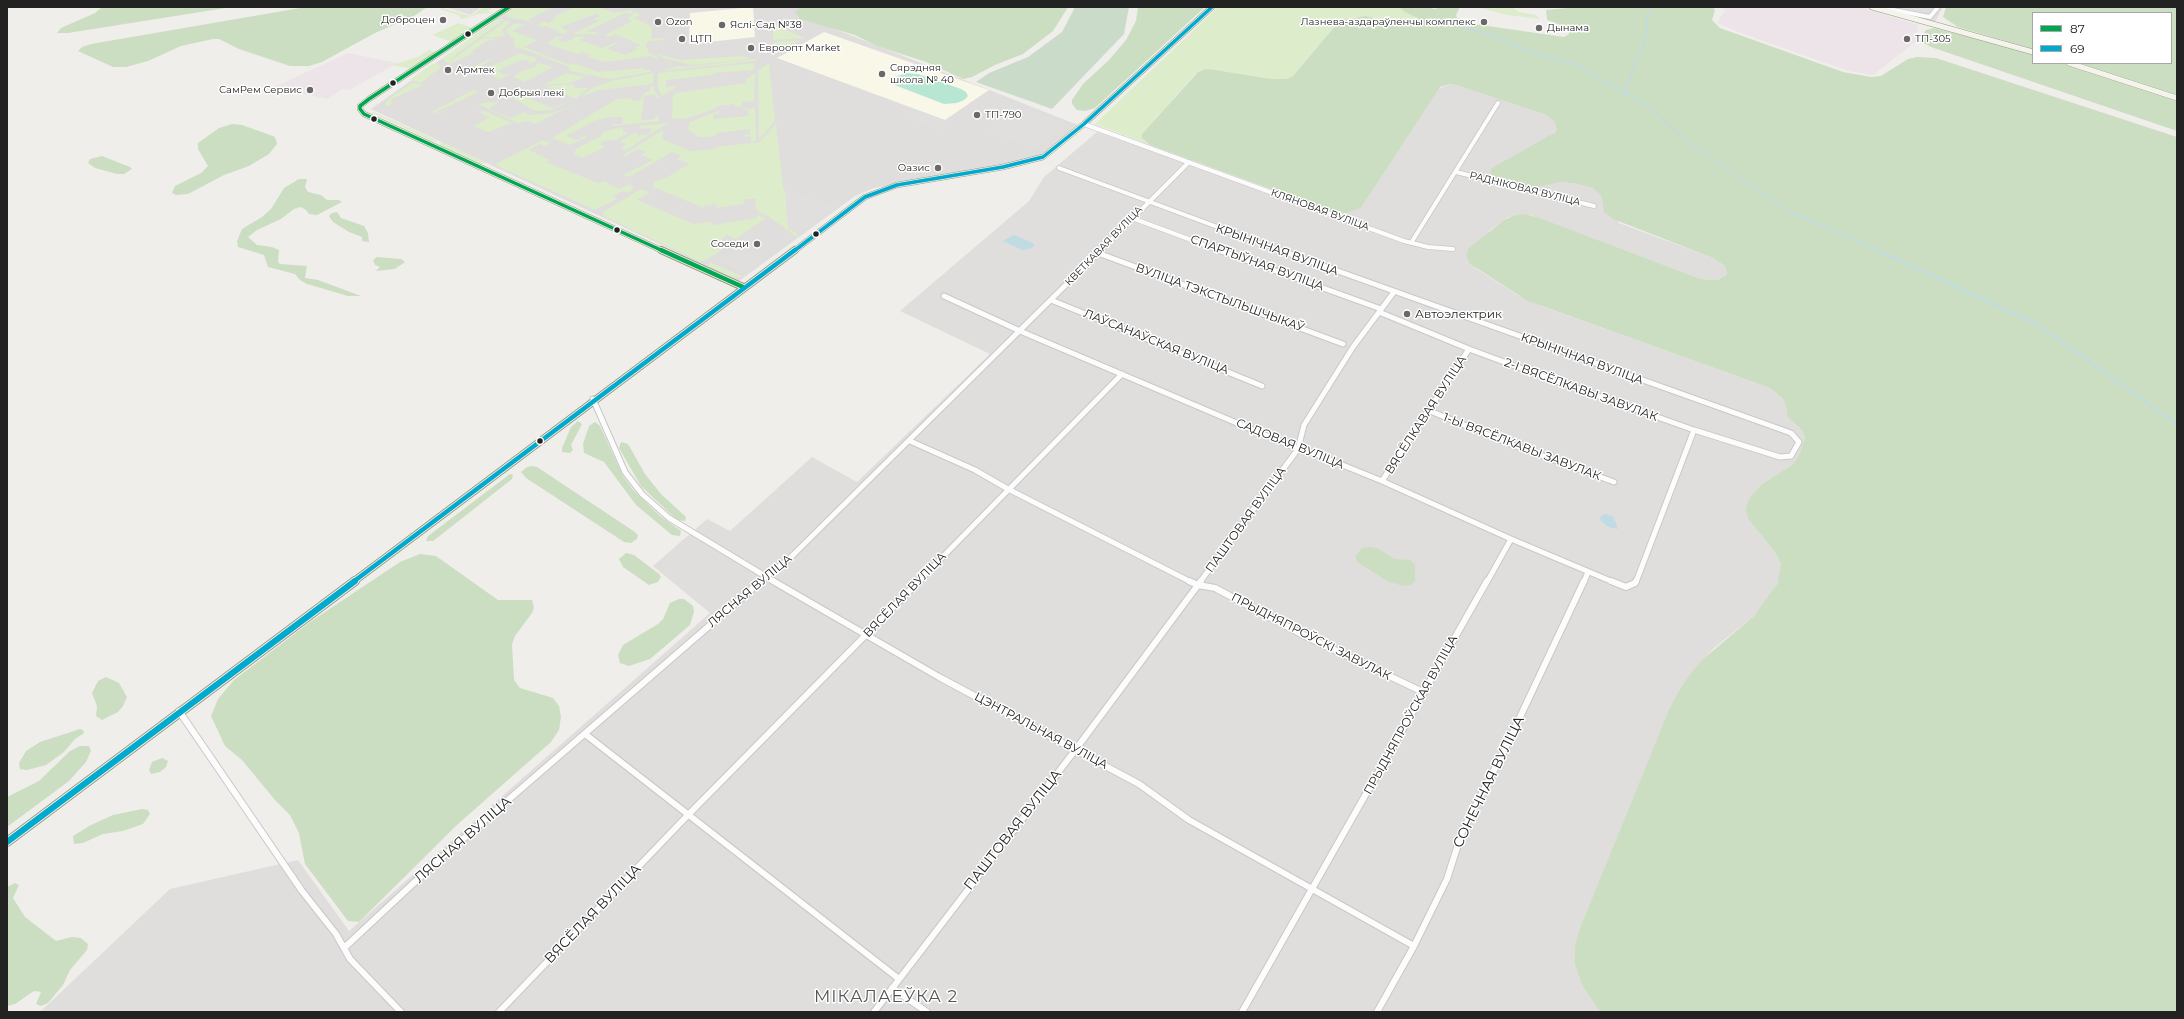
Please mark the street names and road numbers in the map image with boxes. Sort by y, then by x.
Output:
street label: РАДНІКОВАЯ ВУЛІЦА [1468,169,1582,209]
street label: КЛЯНОВАЯ ВУЛІЦА [1269,187,1371,233]
street label: КВЕТКАВАЯ ВУЛІЦА [1063,204,1145,288]
street label: КРЫНІЧНАЯ ВУЛІЦА [1214,221,1340,279]
street label: СПАРТЫЎНАЯ ВУЛІЦА [1188,232,1326,294]
street label: ВУЛІЦА ТЭКСТЫЛЬШЧЫКАЎ [1134,261,1306,335]
street label: ЛАЎСАНАЎСКАЯ ВУЛІЦА [1081,306,1231,378]
street label: КРЫНІЧНАЯ ВУЛІЦА [1519,330,1645,388]
street label: ВЯСЁЛКАВАЯ ВУЛІЦА [1382,353,1470,477]
street label: 2-І ВЯСЁЛКАВЫ ЗАВУЛАК [1502,355,1660,425]
street label: 1-Ы ВЯСЁЛКАВЫ ЗАВУЛАК [1441,410,1603,484]
street label: САДОВАЯ ВУЛІЦА [1234,416,1346,472]
street label: ПАШТОВАЯ ВУЛІЦА [1203,464,1289,576]
street label: ВЯСЁЛАЯ ВУЛІЦА [861,549,949,641]
street label: ЛЯСНАЯ ВУЛІЦА [705,552,795,630]
street label: ПРЫДНЯПРОЎСКІ ЗАВУЛАК [1229,590,1393,684]
street label: ПРЫДНЯПРОЎСКАЯ ВУЛІЦА [1361,633,1461,797]
street label: ЦЭНТРАЛЬНАЯ ВУЛІЦА [972,690,1110,772]
street label: СОНЕЧНАЯ ВУЛІЦА [1450,713,1528,851]
street label: ПАШТОВАЯ ВУЛІЦА [961,766,1065,894]
street label: ЛЯСНАЯ ВУЛІЦА [411,793,515,887]
street label: ВЯСЁЛАЯ ВУЛІЦА [541,861,645,967]

